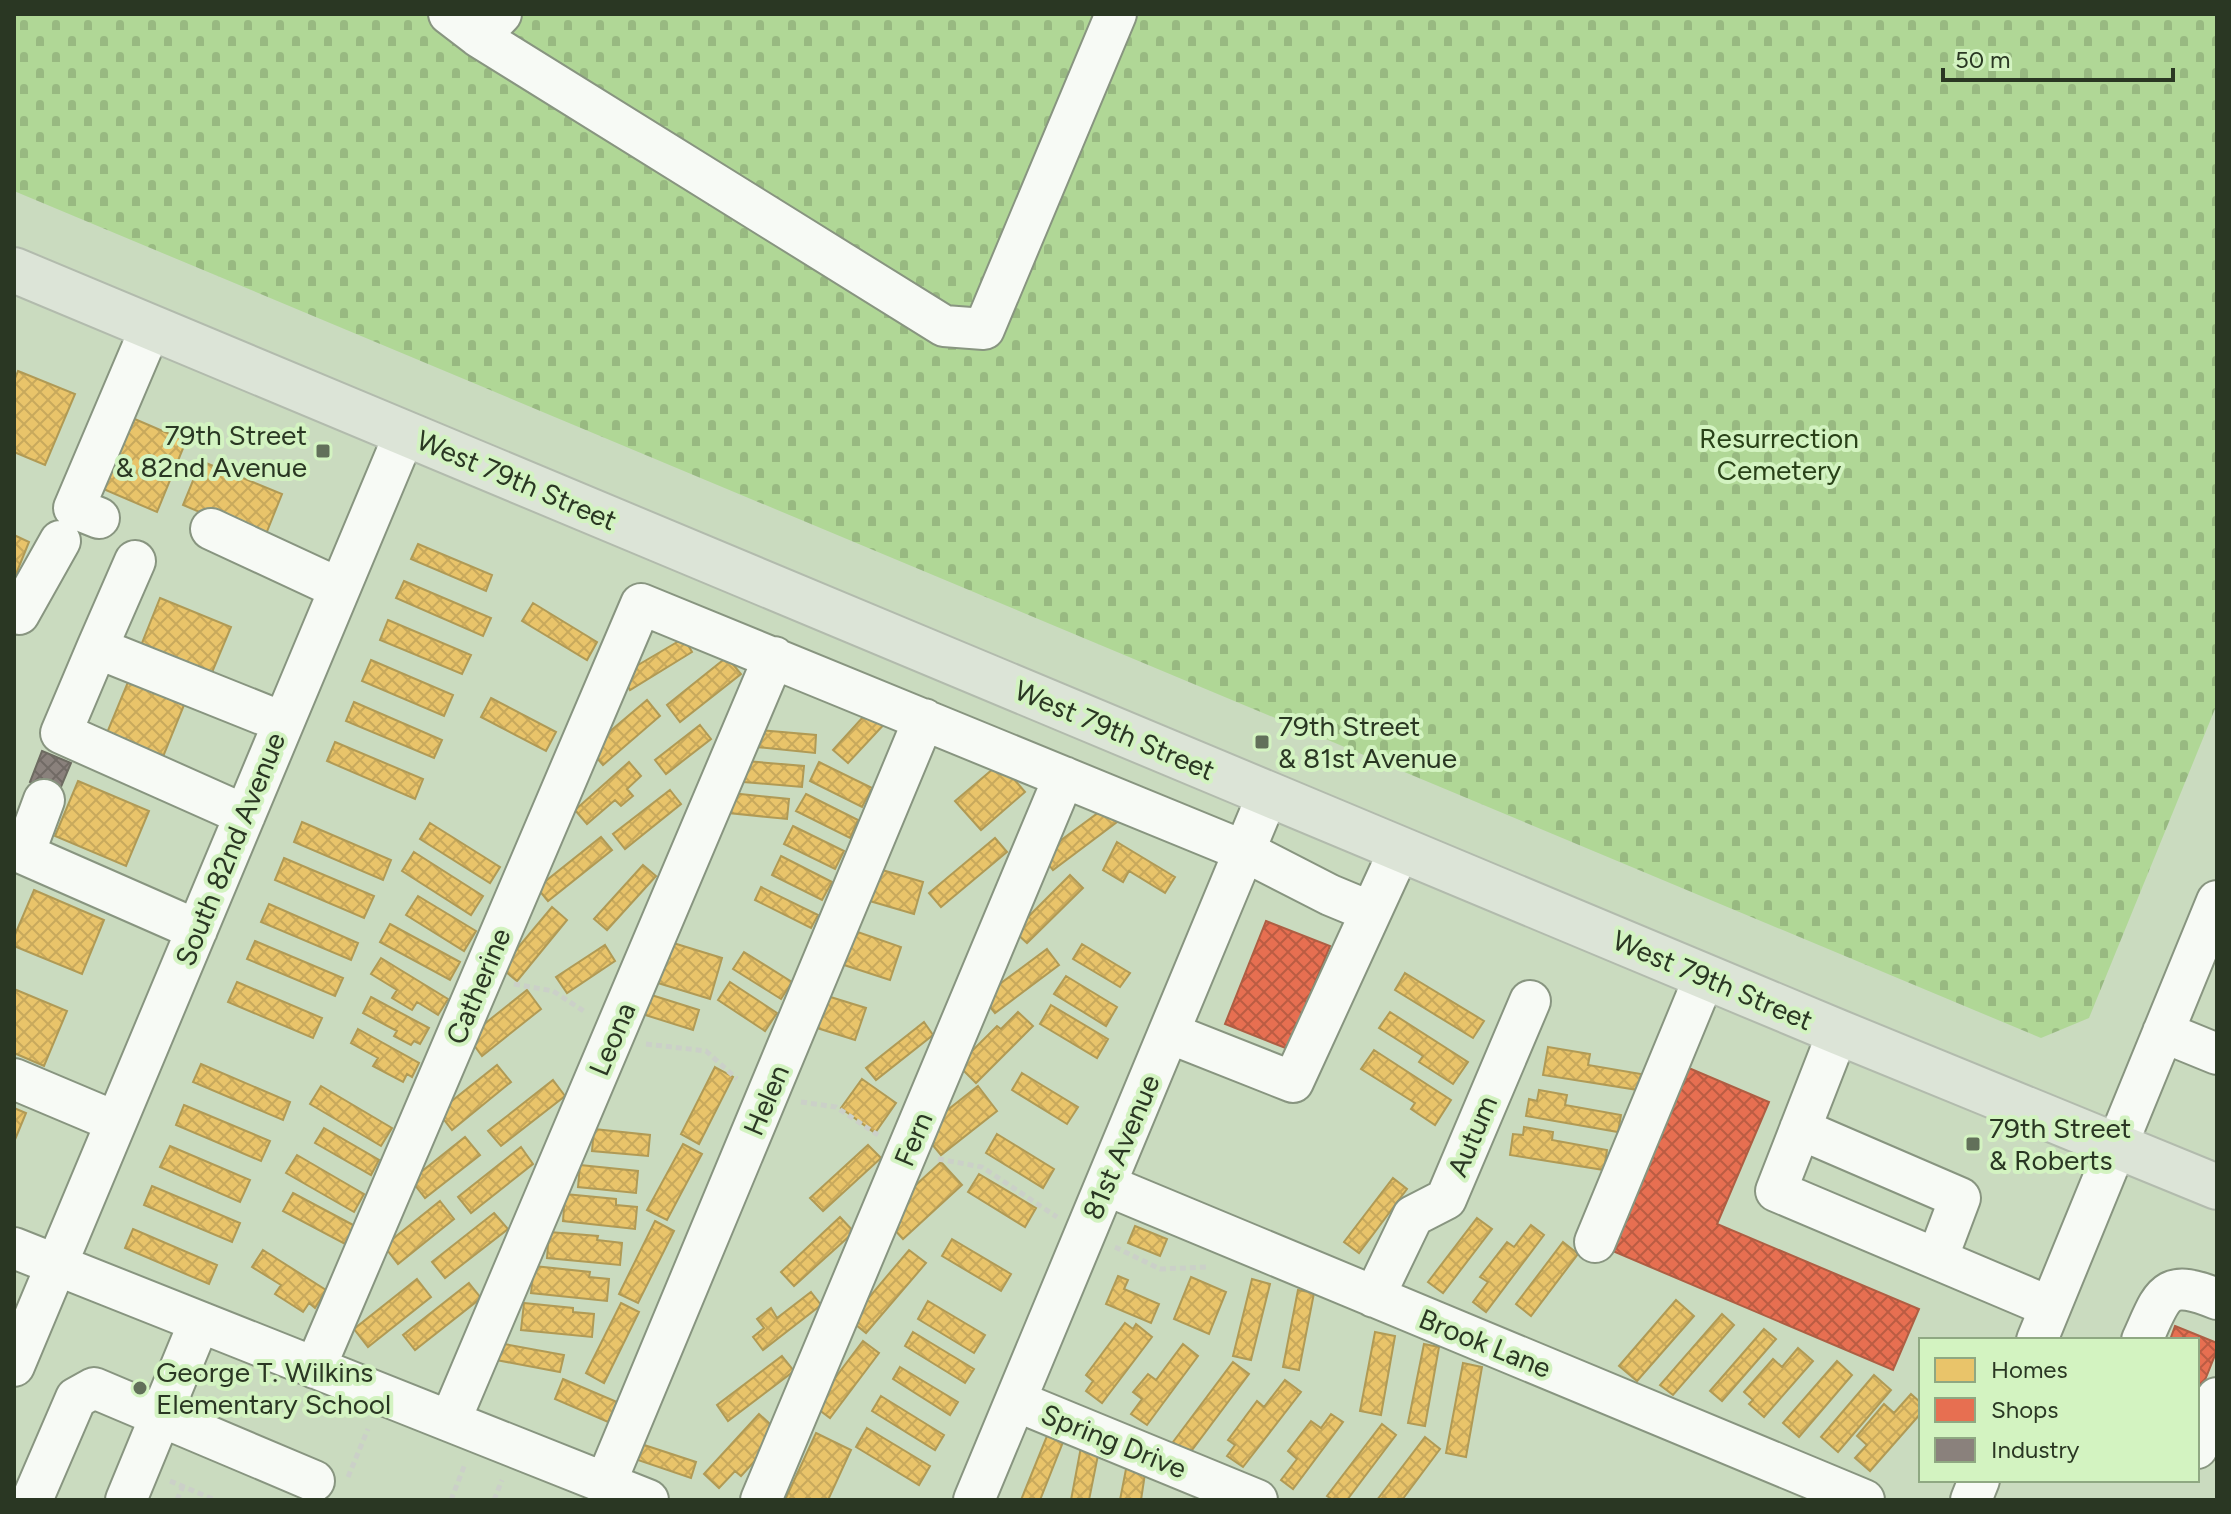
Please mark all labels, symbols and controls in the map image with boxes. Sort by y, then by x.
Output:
scale bar [1943,32,2173,82]
text: 50 m [1955,45,2011,74]
place label: 79th Street & 82nd Avenue [116,418,307,484]
park label: Resurrection Cemetery [1699,421,1859,487]
street label: West 79th Street [412,423,622,537]
marker: 79th Street & 82nd Avenue [314,442,332,460]
street label: West 79th Street [1010,673,1220,787]
place label: 79th Street & 81st Avenue [1278,709,1457,775]
street label: South 82nd Avenue [168,727,292,971]
marker: 79th Street & 81st Avenue [1253,733,1271,751]
street label: Catherine [438,923,518,1049]
street label: West 79th Street [1608,923,1818,1037]
street label: Leona [582,997,642,1081]
street label: Helen [736,1060,796,1140]
street label: 81st Avenue [1075,1069,1167,1225]
street label: Autum [1440,1090,1504,1182]
street label: Fern [887,1107,939,1171]
place label: 79th Street & Roberts [1989,1111,2131,1177]
marker: 79th Street & Roberts [1964,1135,1982,1153]
street label: Brook Lane [1414,1301,1556,1385]
legend [1919,1338,2199,1482]
place label: George T. Wilkins Elementary School [156,1355,391,1421]
text: Homes [1991,1355,2068,1384]
marker: George T. Wilkins Elementary School [131,1379,149,1397]
text: Shops [1991,1395,2058,1424]
street label: Spring Drive [1036,1396,1192,1486]
text: Industry [1991,1435,2080,1464]

